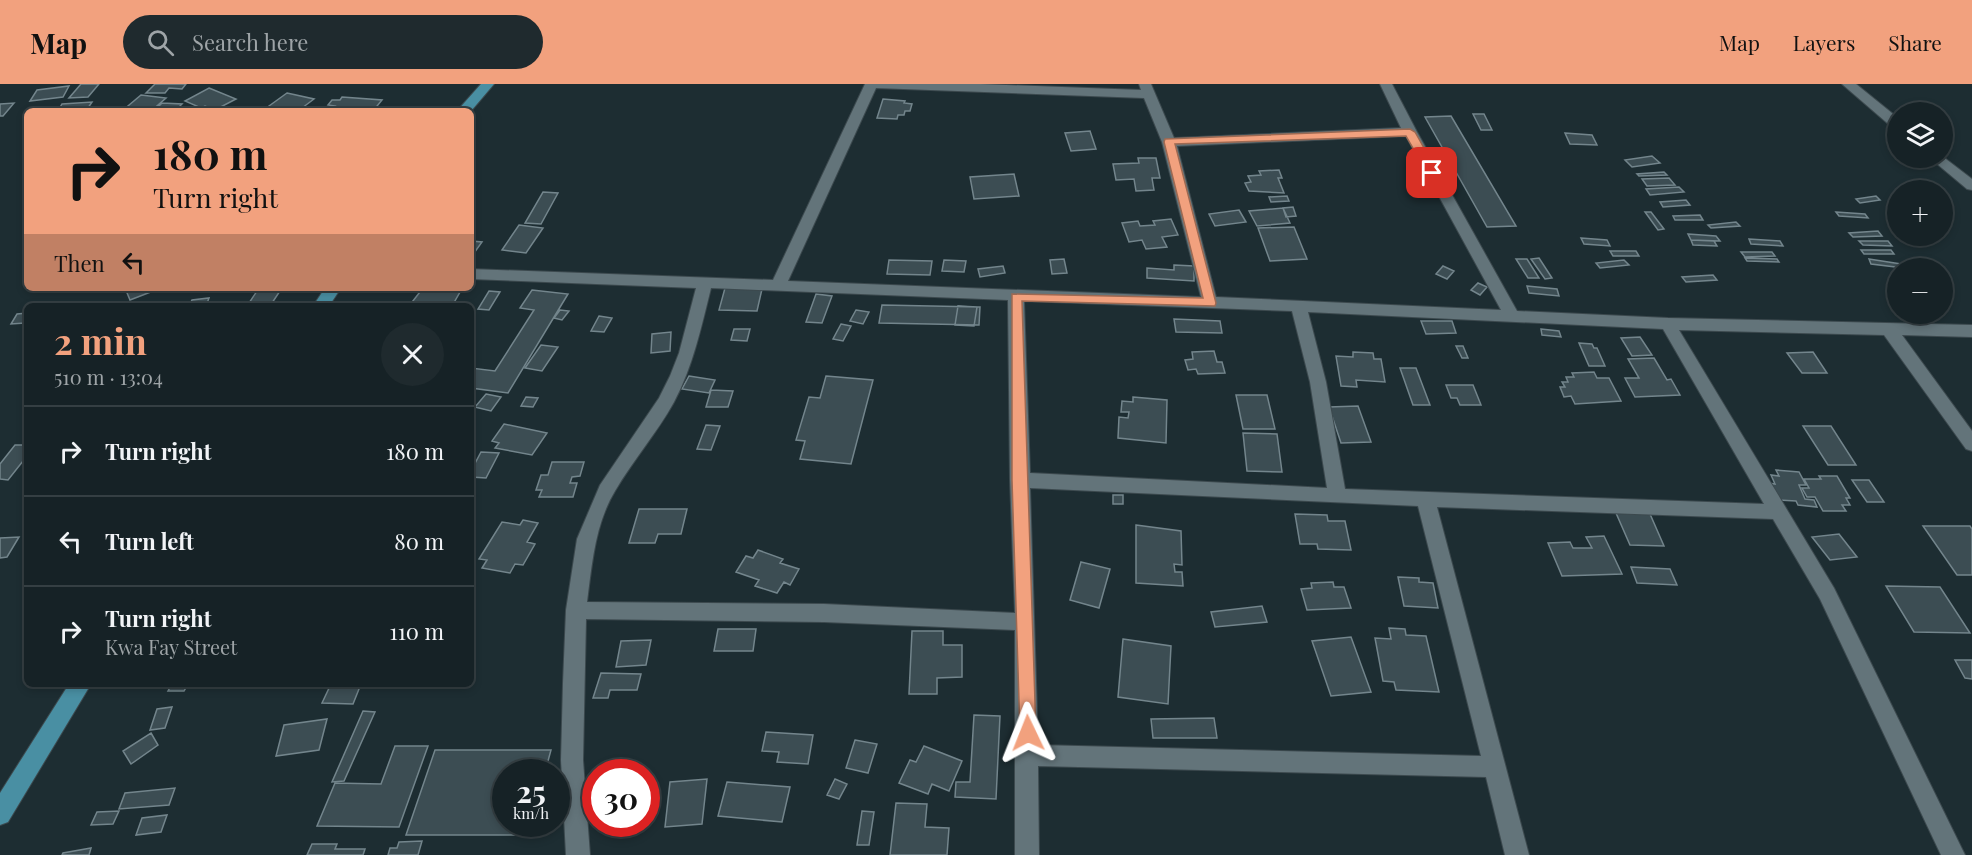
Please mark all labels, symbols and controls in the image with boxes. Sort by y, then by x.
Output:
search box [123,15,543,69]
text: Map [30,24,87,61]
icon: search [144,26,177,59]
text: Search here [192,27,308,57]
text: Map [1719,28,1760,56]
text: Layers [1793,28,1855,56]
text: Share [1888,28,1942,56]
map controls [1887,102,1953,324]
button: layers [1887,102,1953,168]
text: 180 m [153,125,268,181]
icon: right [54,132,132,210]
pin [1406,147,1457,198]
icon: arrive [1415,156,1448,189]
text: Turn right [153,179,278,215]
button: + [1887,180,1953,246]
icon: left [117,246,150,279]
text: Then [54,248,105,278]
button: − [1887,258,1953,324]
text: 2 min [54,316,147,364]
button: close [381,323,444,386]
text: 510 m · 13:04 [54,363,163,390]
icon: right [54,435,87,468]
text: Turn right [105,436,211,466]
text: 180 m [386,436,444,466]
icon: left [54,525,87,558]
text: Turn left [105,526,194,556]
text: 80 m [394,526,444,556]
text: Turn right [105,603,211,633]
icon: right [54,615,87,648]
text: 110 m [390,616,444,646]
text: Kwa Fay Street [105,633,237,660]
position arrow [996,701,1060,765]
speed limit sign: 30 [582,759,660,837]
text: 25 [516,771,546,811]
text: km/h [513,803,549,823]

